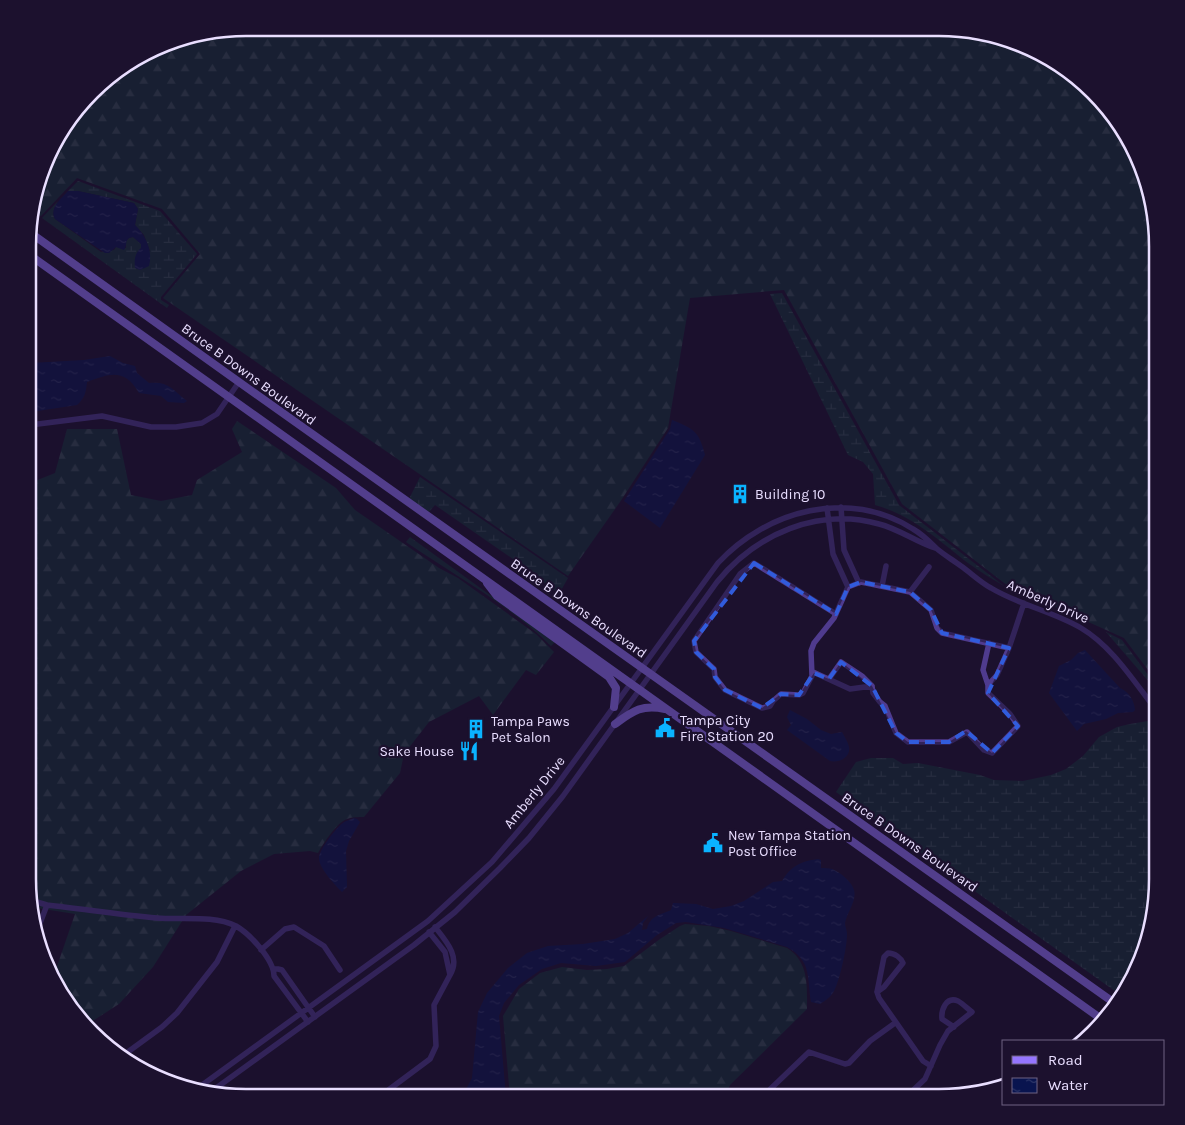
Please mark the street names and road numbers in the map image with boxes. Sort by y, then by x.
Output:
street label: Bruce B Downs Boulevard [178,320,319,429]
street label: Bruce B Downs Boulevard [507,555,650,662]
street label: Amberly Drive [1004,576,1092,627]
street label: Amberly Drive [500,753,569,832]
street label: Bruce B Downs Boulevard [838,789,981,896]

